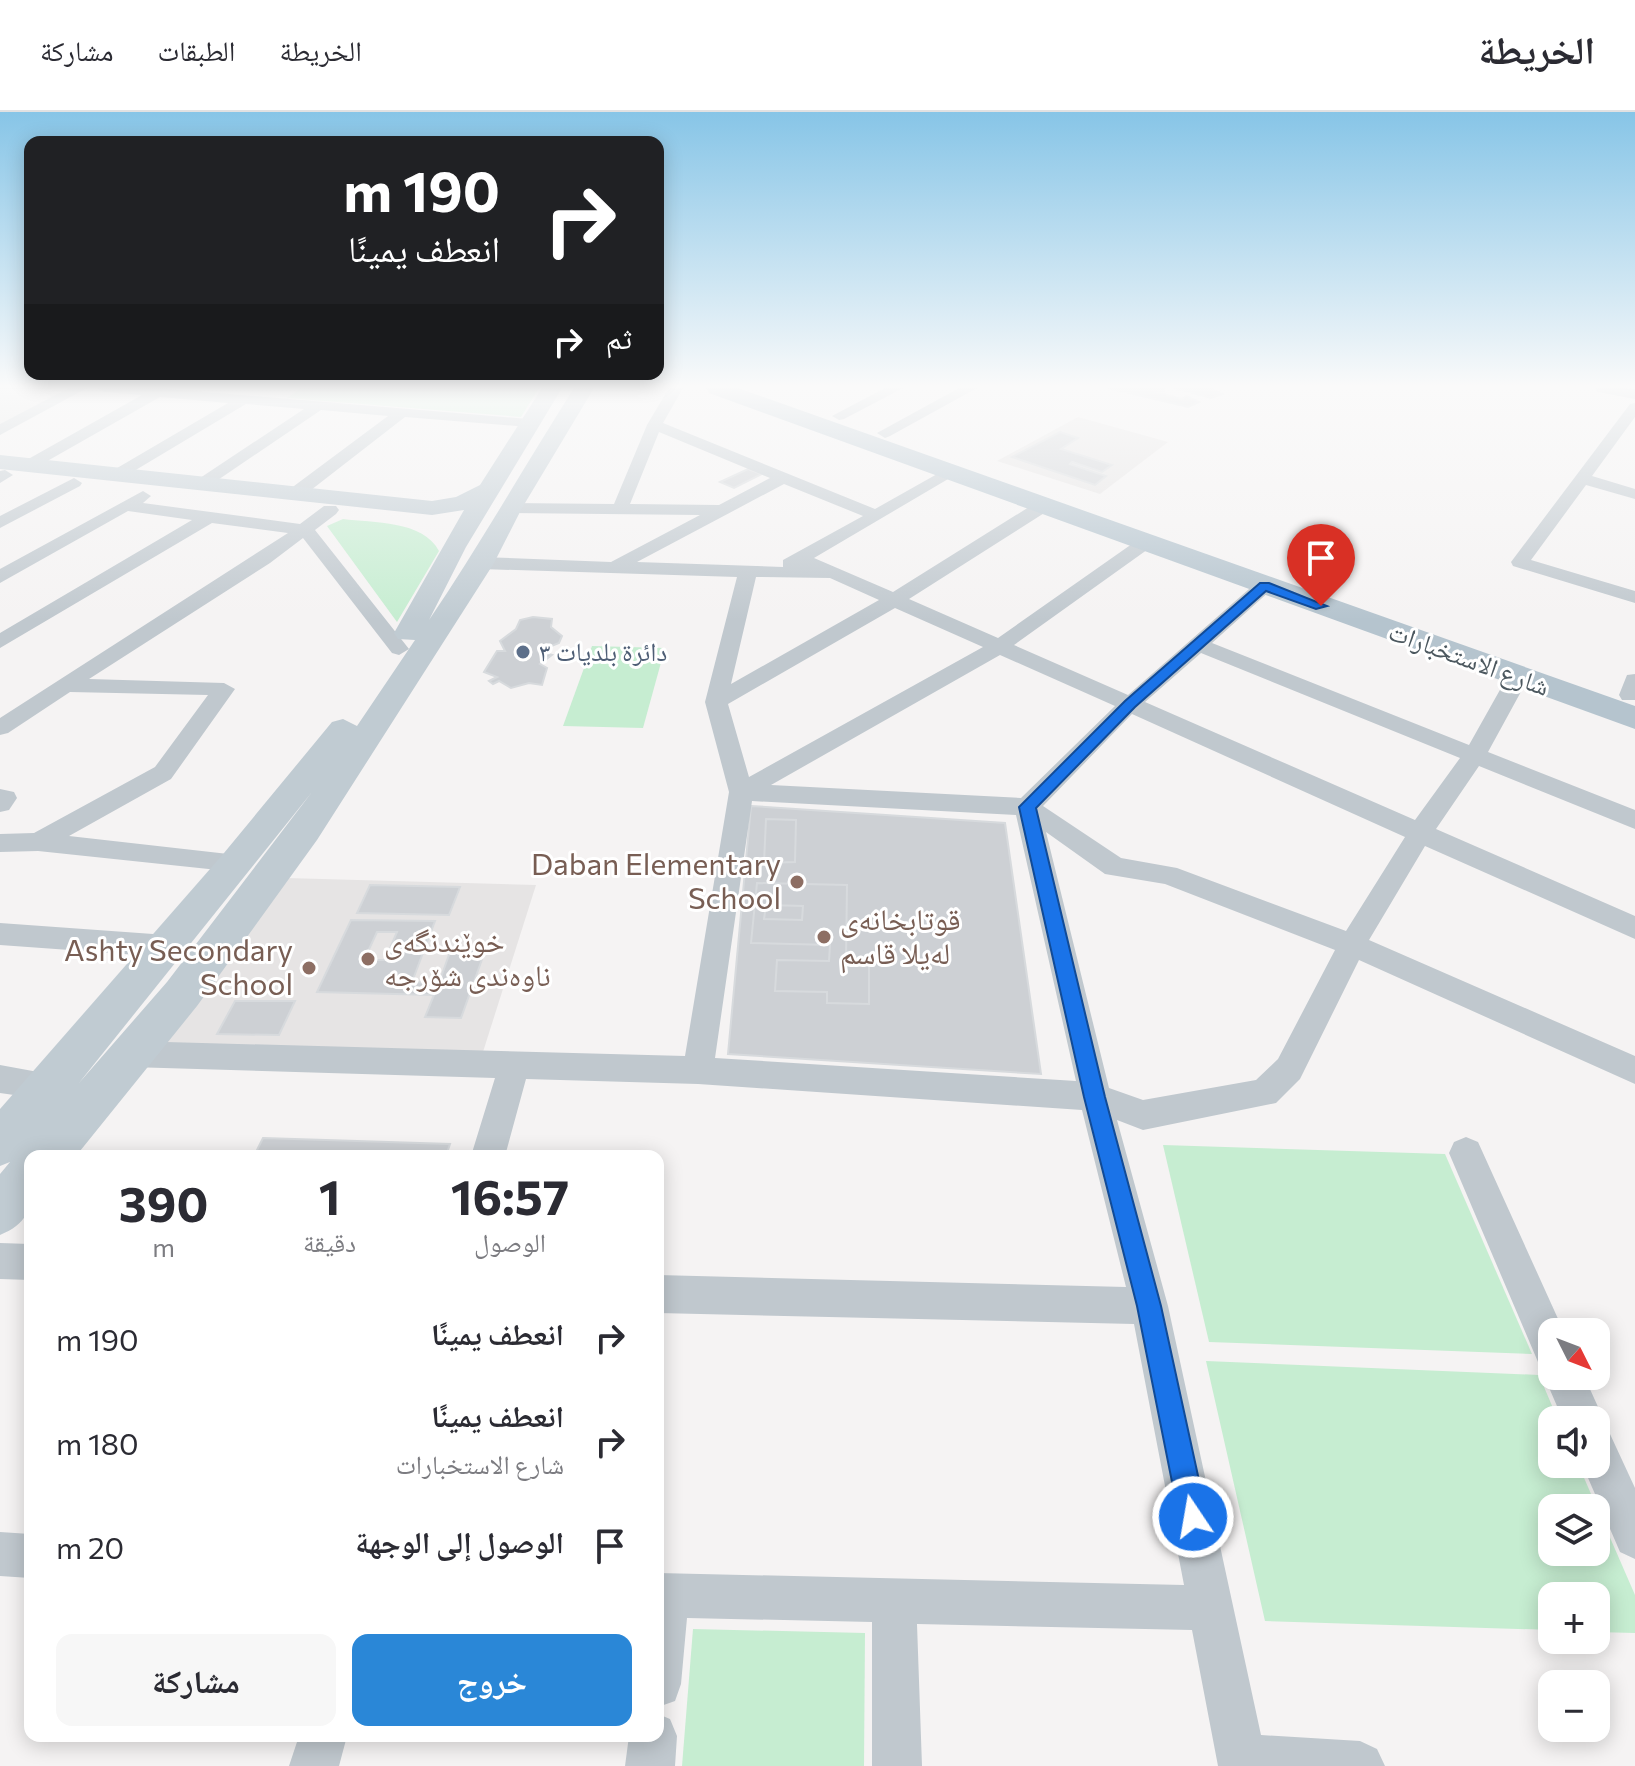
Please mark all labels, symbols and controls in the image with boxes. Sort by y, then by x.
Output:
text: الخريطة [1478,25,1595,72]
text: مشاركة [40,33,114,67]
text: الطبقات [158,33,235,67]
text: الخريطة [279,33,362,67]
text: 190 m [343,155,500,224]
icon: right [528,168,632,272]
text: انعطف يمينًا [348,225,500,269]
text: ثم [606,318,632,355]
icon: right [546,320,590,364]
pin [1287,524,1355,606]
icon: arrive [1299,536,1343,580]
street label: شارع الاستخبارات [1384,614,1554,703]
place label: دائرة بلديات ٣ [539,635,667,667]
marker: دائرة بلديات ٣ [514,643,532,661]
place label: Daban Elementary School [531,844,781,915]
marker: Daban Elementary School [788,873,806,891]
place label: قوتابخانەی لەیلا قاسم [840,899,961,974]
place label: خوێندنگەی ناوەندی شۆرجە [384,921,551,994]
marker: قوتابخانەی لەیلا قاسم [815,928,833,946]
place label: Ashty Secondary School [64,930,293,1001]
marker: خوێندنگەی ناوەندی شۆرجە [359,950,377,968]
marker: Ashty Secondary School [300,959,318,977]
text: 1 [319,1166,340,1225]
text: 16:57 [451,1166,569,1225]
text: 390 [119,1173,208,1232]
text: دقيقة [303,1226,356,1257]
text: الوصول [474,1226,546,1257]
text: m [152,1231,175,1262]
text: انعطف يمينًا [431,1314,564,1351]
icon: right [588,1316,632,1360]
north arrow [1538,1318,1610,1390]
map controls [1538,1318,1610,1742]
text: 190 m [56,1320,139,1357]
text: انعطف يمينًا [431,1396,564,1433]
button: sound [1538,1406,1610,1478]
icon: right [588,1420,632,1464]
text: 180 m [56,1424,139,1461]
text: شارع الاستخبارات [396,1448,564,1479]
position arrow [1151,1475,1235,1559]
button: layers [1538,1494,1610,1566]
text: الوصول إلى الوجهة [355,1522,564,1559]
icon: arrive [588,1524,632,1568]
text: 20 m [56,1528,124,1565]
button: + [1538,1582,1610,1654]
button: مشاركة [56,1634,336,1726]
button: خروج [352,1634,632,1726]
button: − [1538,1670,1610,1742]

